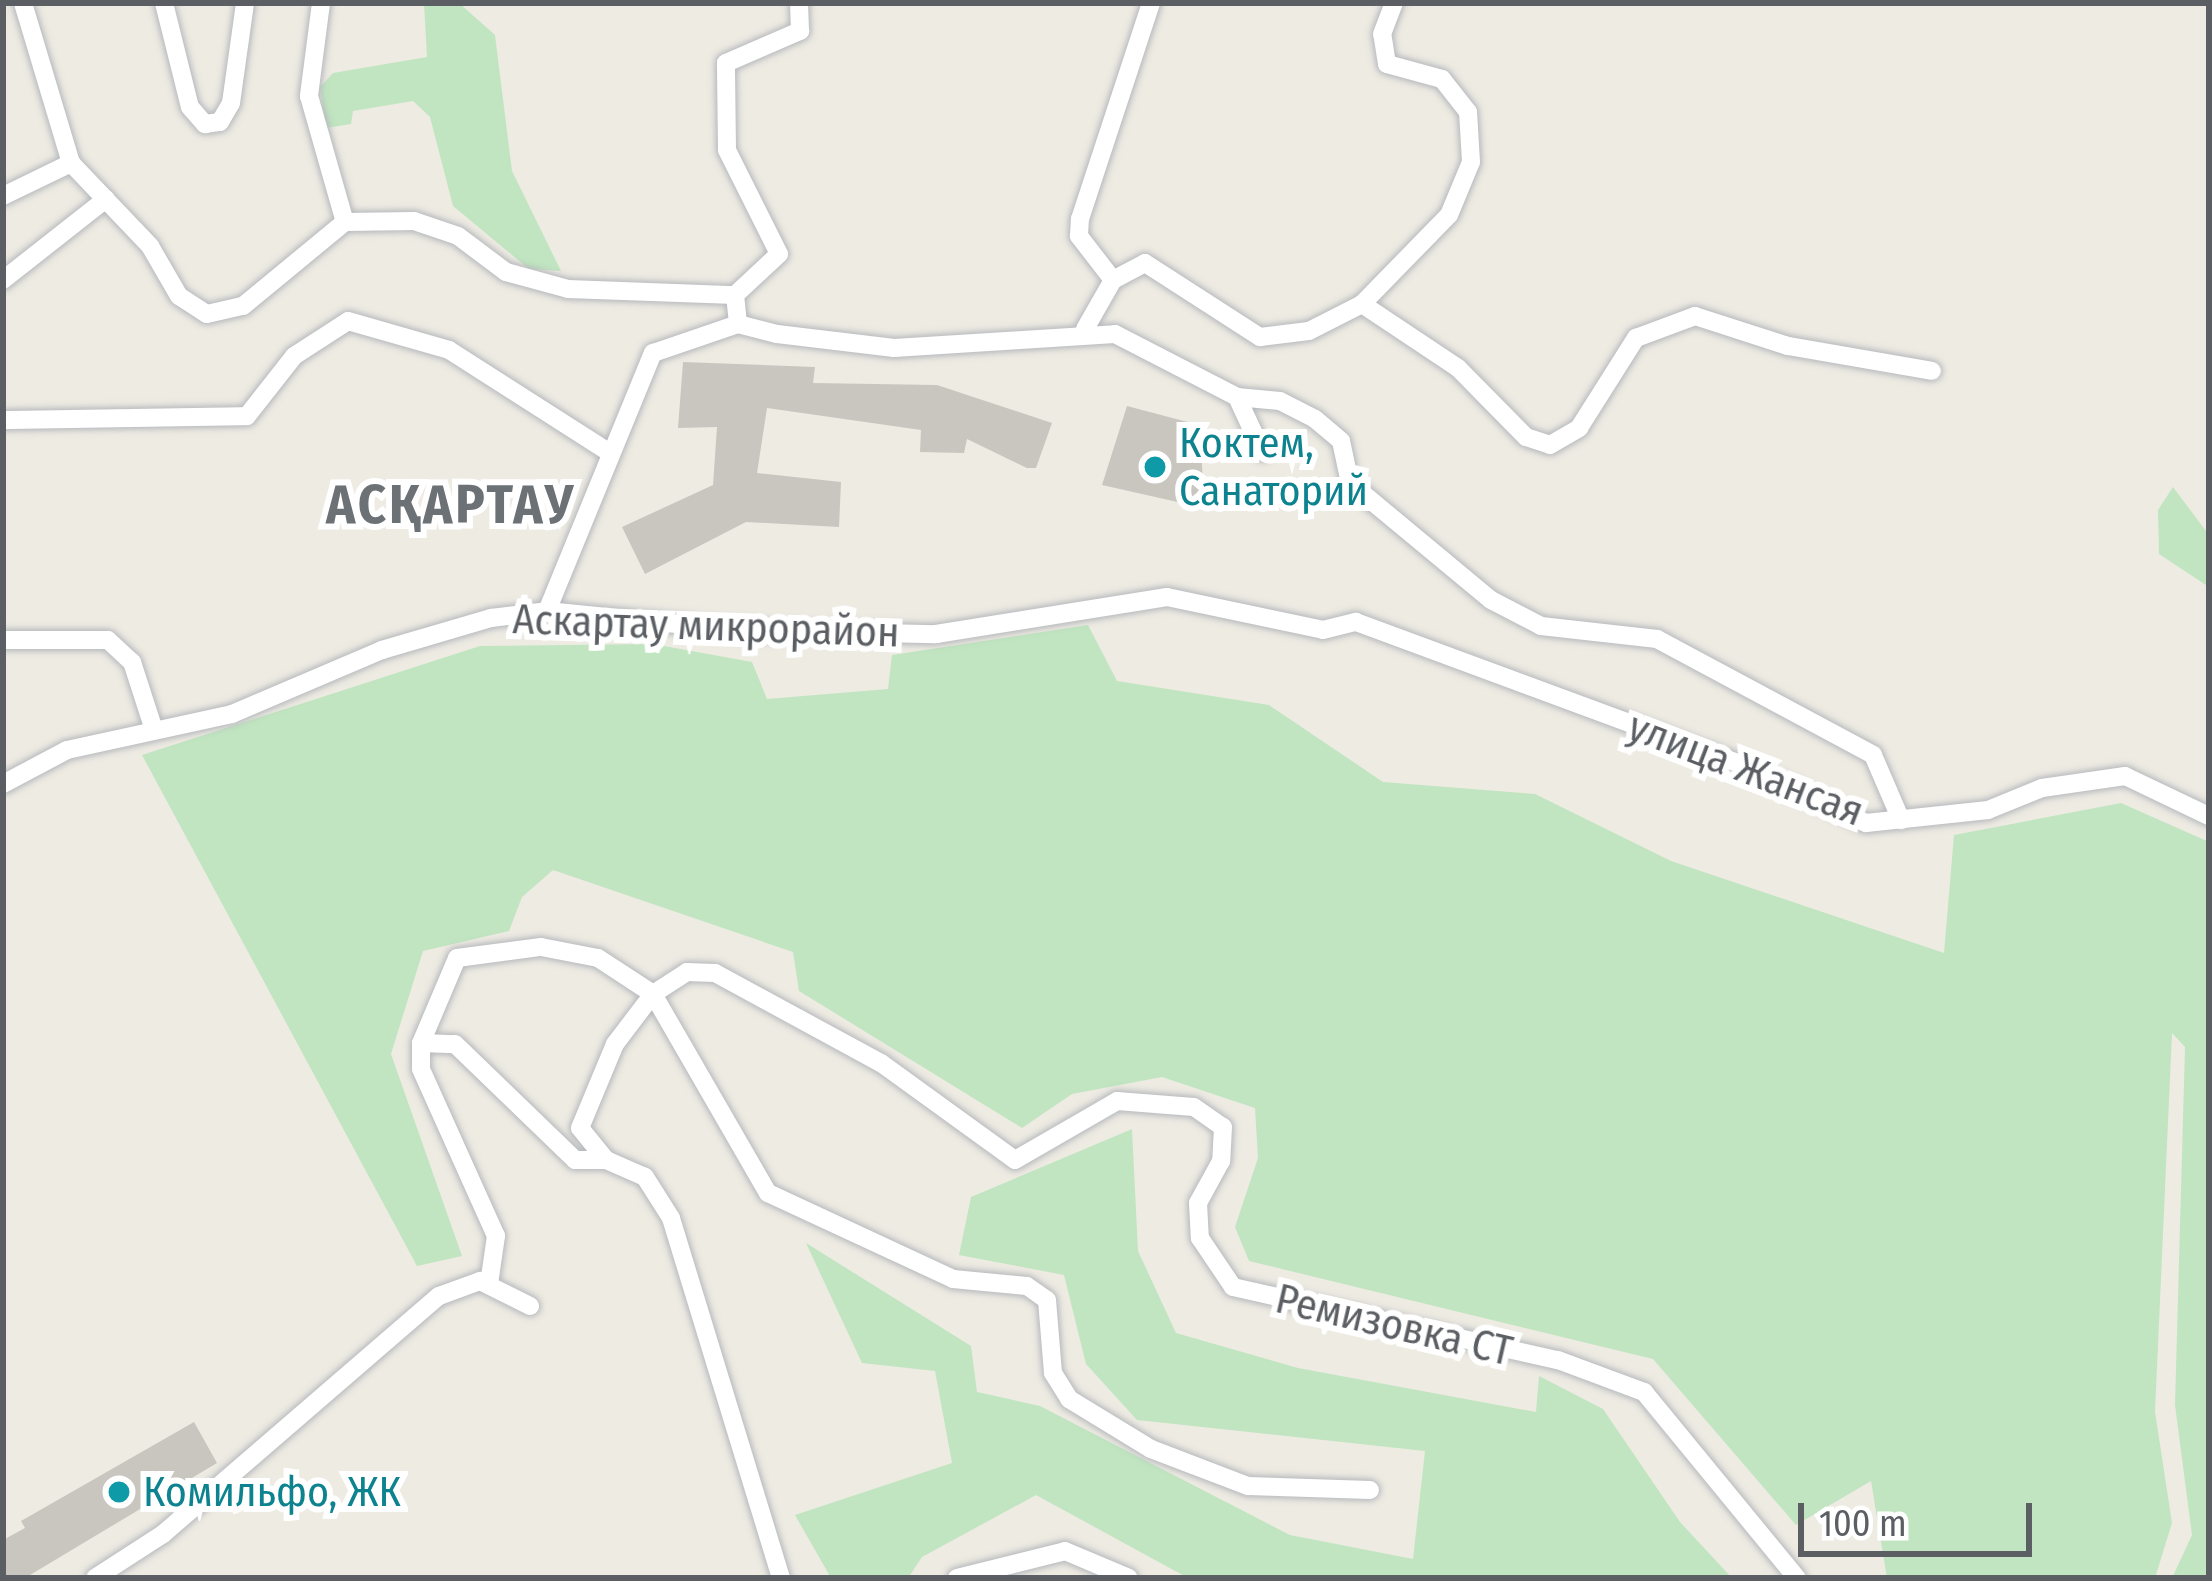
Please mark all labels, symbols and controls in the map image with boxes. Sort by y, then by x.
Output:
place label: Коктем, Санаторий [1179,418,1368,516]
marker: Коктем, Санаторий [1142,454,1168,480]
district label: АСҚАРТАУ [326,473,576,537]
street label: Аскартау микрорайон [512,594,900,658]
street label: улица Жансая [1621,701,1871,837]
street label: Ремизовка СТ [1271,1273,1517,1377]
place label: Комильфо, ЖК [143,1467,401,1517]
marker: Комильфо, ЖК [106,1479,132,1505]
scale bar [1804,1479,2038,1553]
text: 100 m [1819,1502,1907,1546]

